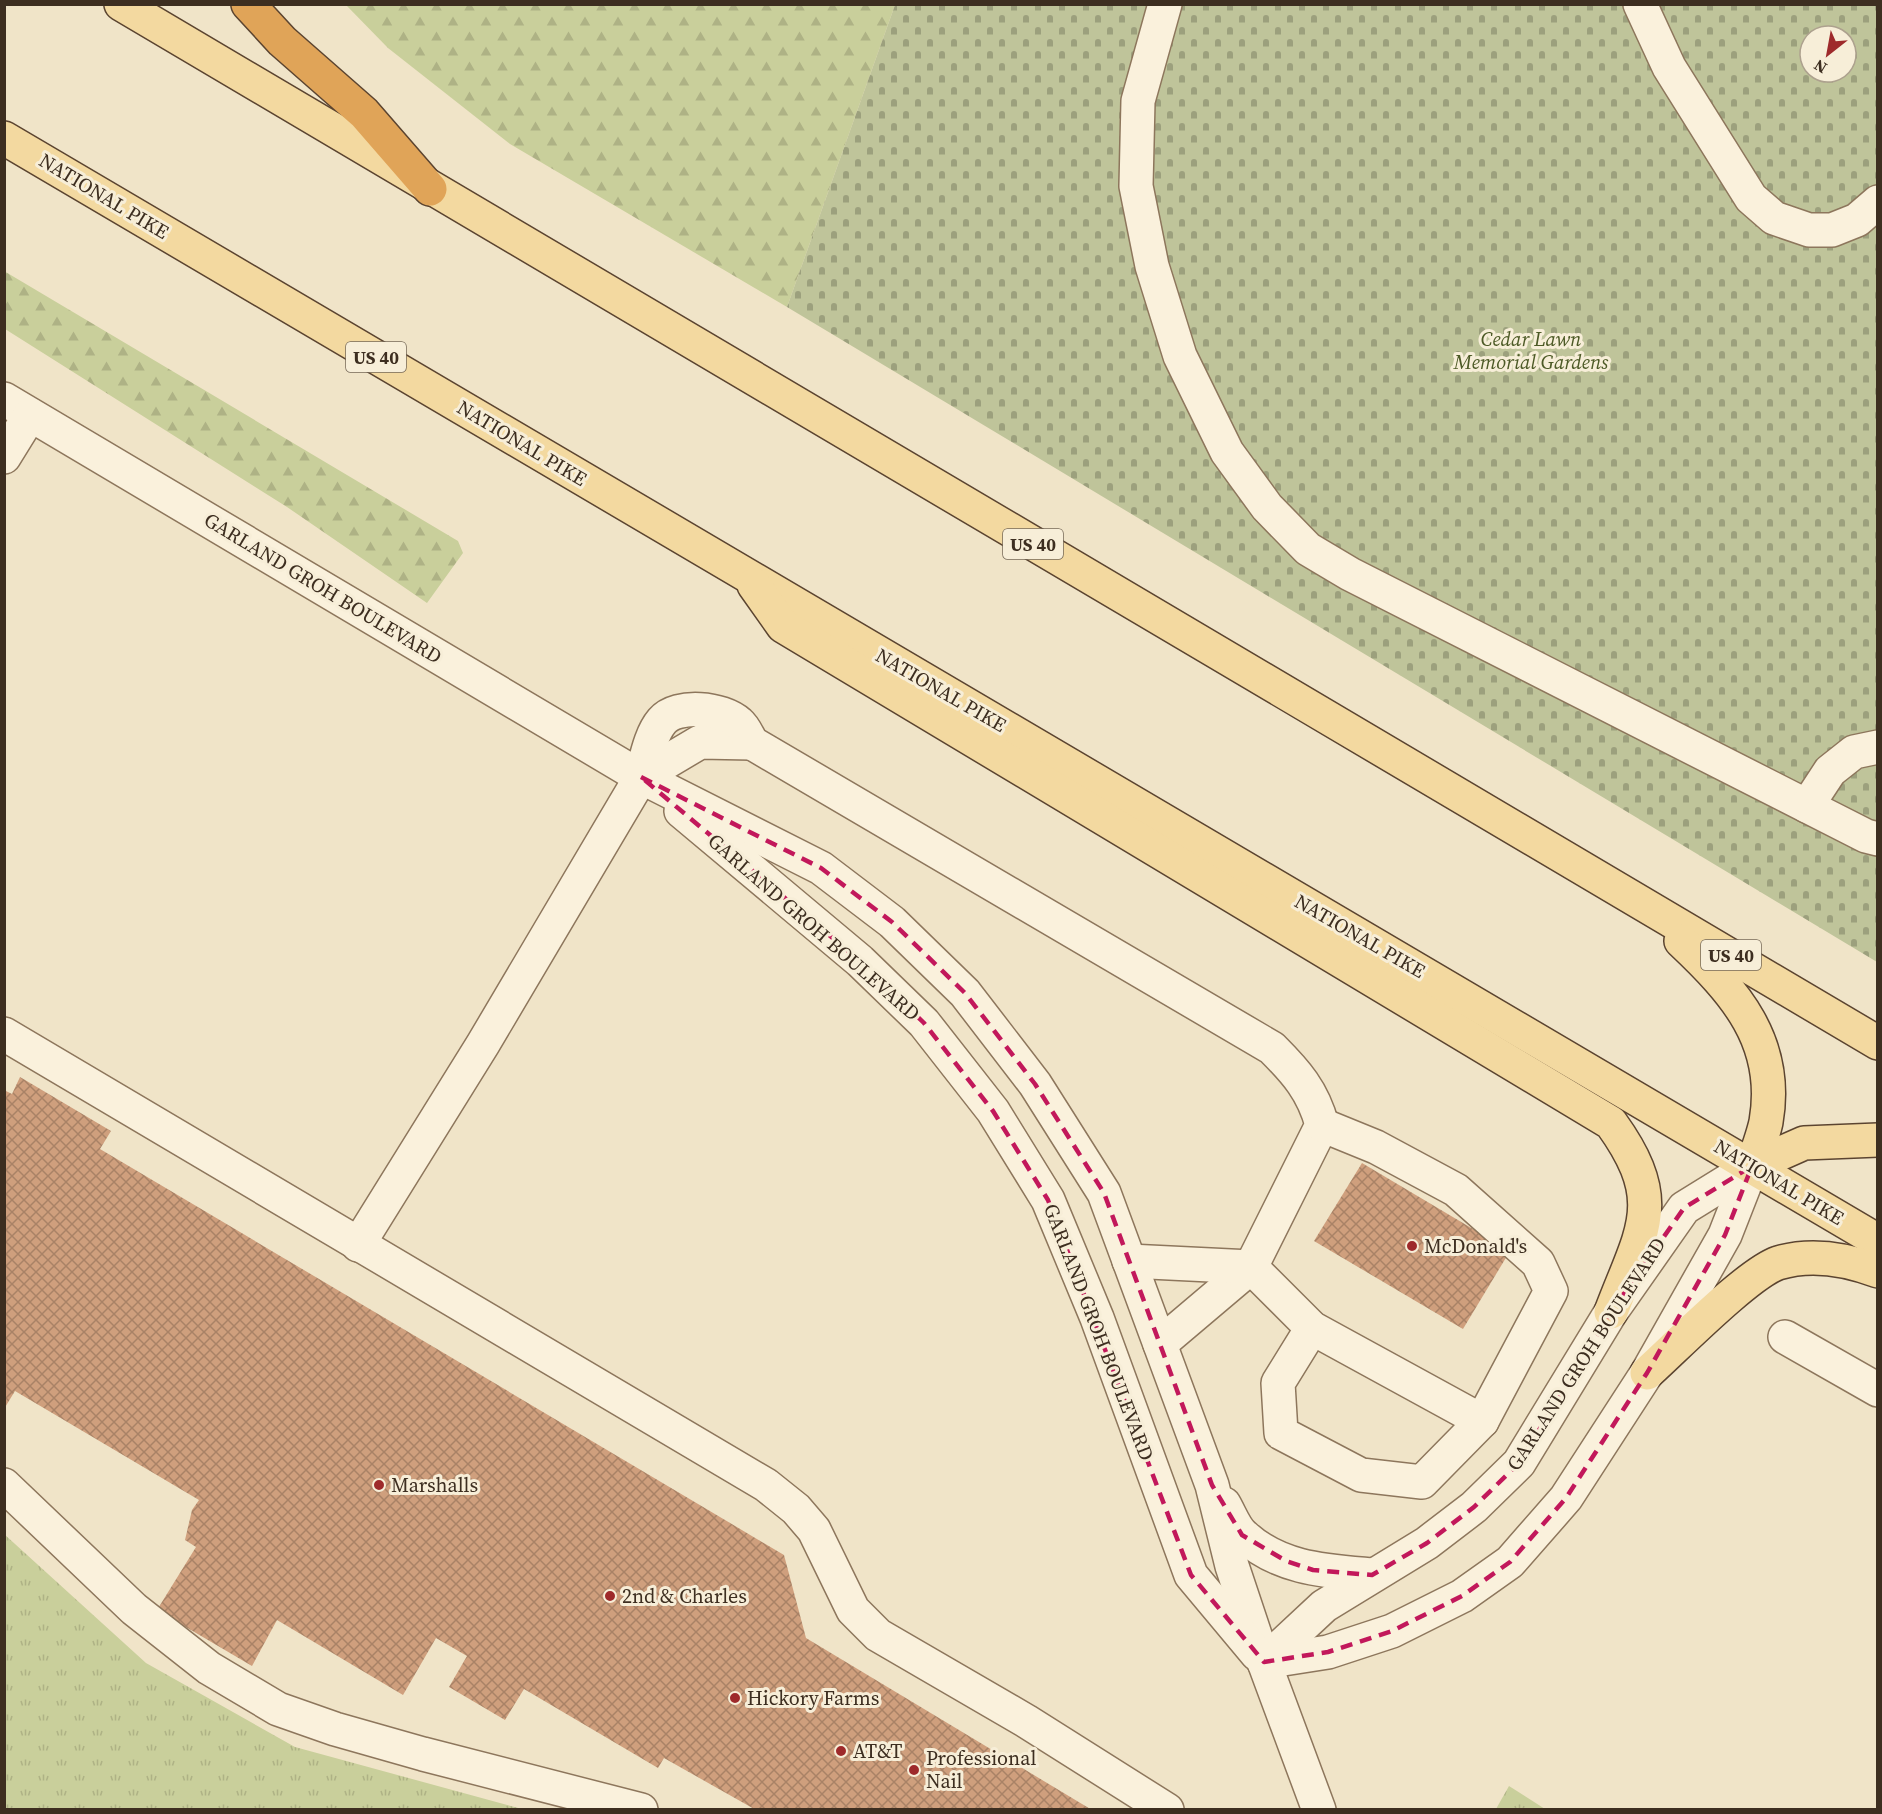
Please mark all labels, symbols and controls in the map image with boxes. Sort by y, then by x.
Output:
north arrow [1798,24,1858,84]
text: N [1809,54,1831,79]
street label: NATIONAL PIKE [34,146,174,246]
park label: Cedar Lawn Memorial Gardens [1453,325,1609,376]
road number: US 40 [346,342,406,372]
street label: NATIONAL PIKE [452,393,592,493]
street label: GARLAND GROH BOULEVARD [199,506,447,670]
road number: US 40 [1003,529,1063,559]
street label: NATIONAL PIKE [871,641,1011,739]
street label: GARLAND GROH BOULEVARD [702,827,926,1027]
street label: NATIONAL PIKE [1290,887,1430,985]
road number: US 40 [1701,940,1761,970]
street label: NATIONAL PIKE [1709,1132,1849,1232]
street label: GARLAND GROH BOULEVARD [1037,1200,1161,1464]
place label: McDonald's [1424,1232,1527,1260]
street label: GARLAND GROH BOULEVARD [1500,1232,1672,1476]
marker: McDonald's [1405,1239,1419,1253]
place label: Marshalls [391,1471,478,1499]
marker: Marshalls [372,1478,386,1492]
place label: 2nd & Charles [622,1582,747,1610]
marker: 2nd & Charles [603,1589,617,1603]
place label: Hickory Farms [747,1684,879,1712]
marker: Hickory Farms [728,1691,742,1705]
place label: AT&T [853,1737,902,1765]
marker: AT&T [834,1744,848,1758]
place label: Professional Nail [926,1744,1036,1795]
marker: Professional Nail [907,1763,921,1777]

